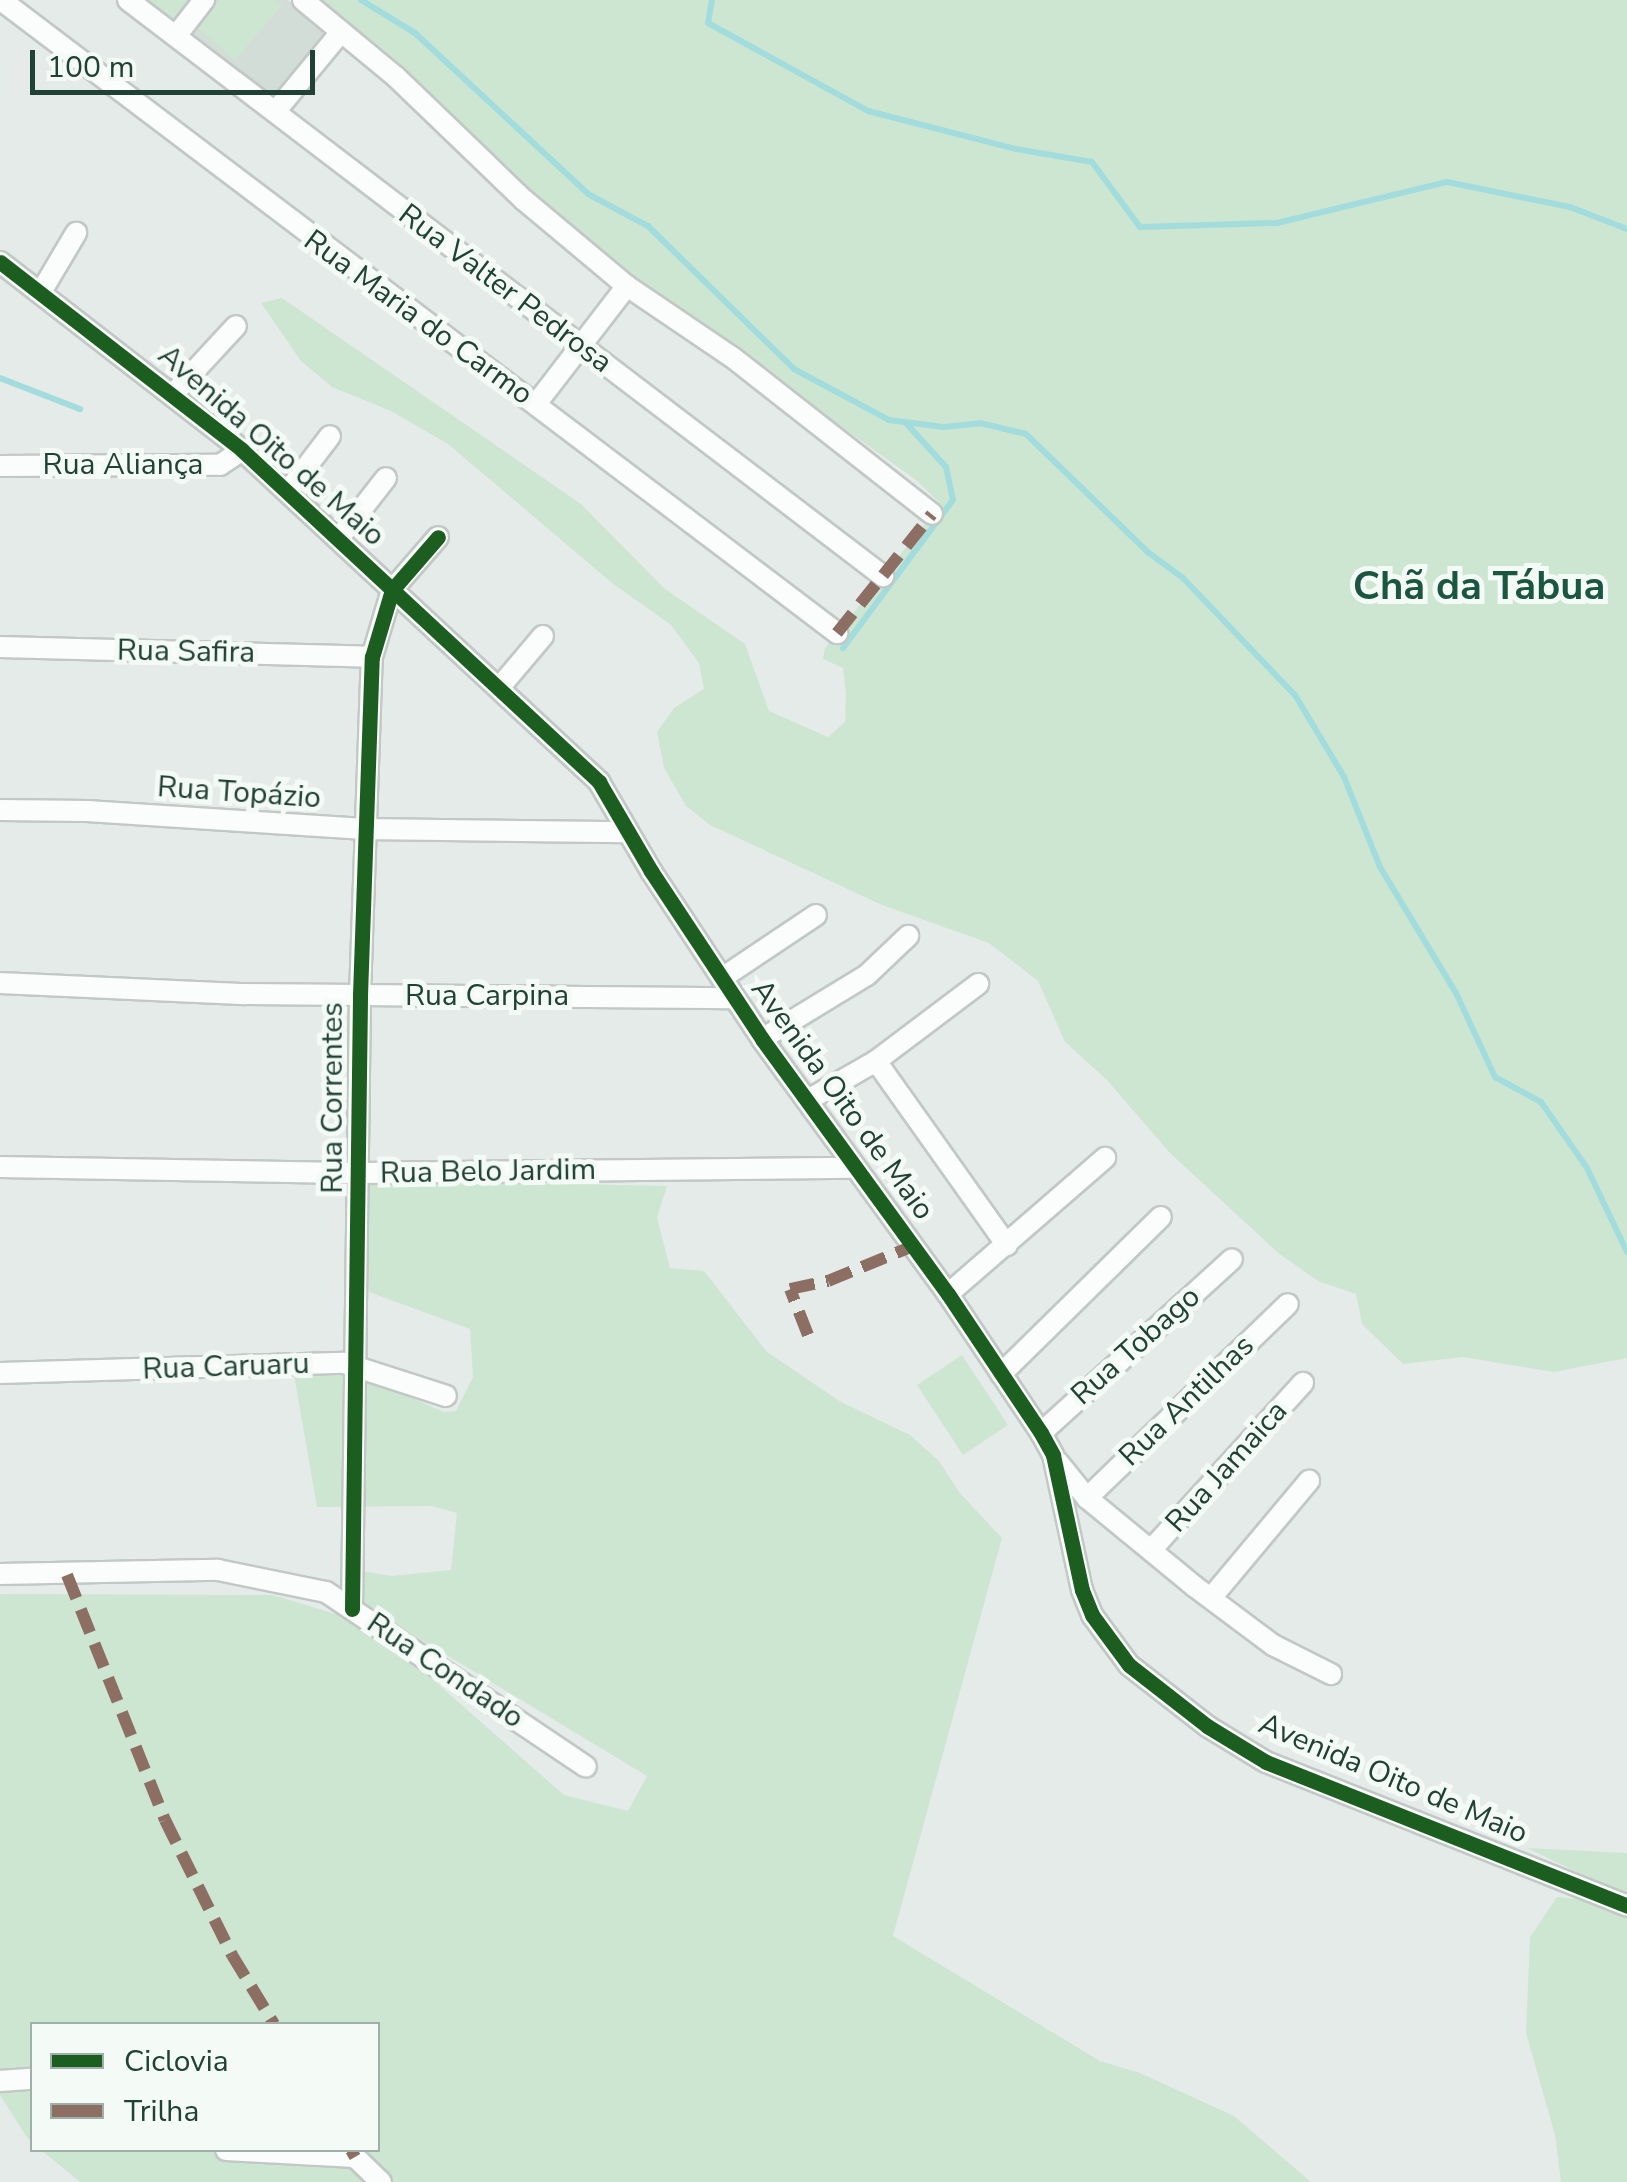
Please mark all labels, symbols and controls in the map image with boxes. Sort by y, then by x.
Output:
scale bar [35,30,320,92]
text: 100 m [47,47,134,88]
street label: Rua Valter Pedrosa [391,197,619,381]
street label: Rua Maria do Carmo [297,223,539,413]
street label: Avenida Oito de Maio [150,338,392,554]
street label: Rua Aliança [43,447,203,483]
district label: Chã da Tábua [1353,562,1605,610]
street label: Rua Safira [117,633,255,671]
street label: Rua Topázio [156,769,322,817]
street label: Avenida Oito de Maio [743,973,941,1227]
street label: Rua Carpina [405,978,569,1014]
street label: Rua Correntes [315,1002,351,1194]
street label: Rua Belo Jardim [380,1152,596,1192]
street label: Rua Tobago [1064,1279,1208,1413]
street label: Rua Antilhas [1112,1328,1262,1474]
street label: Rua Caruaru [142,1346,310,1388]
street label: Rua Jamaica [1159,1394,1295,1540]
street label: Rua Condado [360,1605,530,1737]
street label: Avenida Oito de Maio [1253,1706,1533,1852]
legend [30,2022,380,2152]
text: Ciclovia [124,2041,229,2082]
text: Trilha [124,2091,199,2132]

